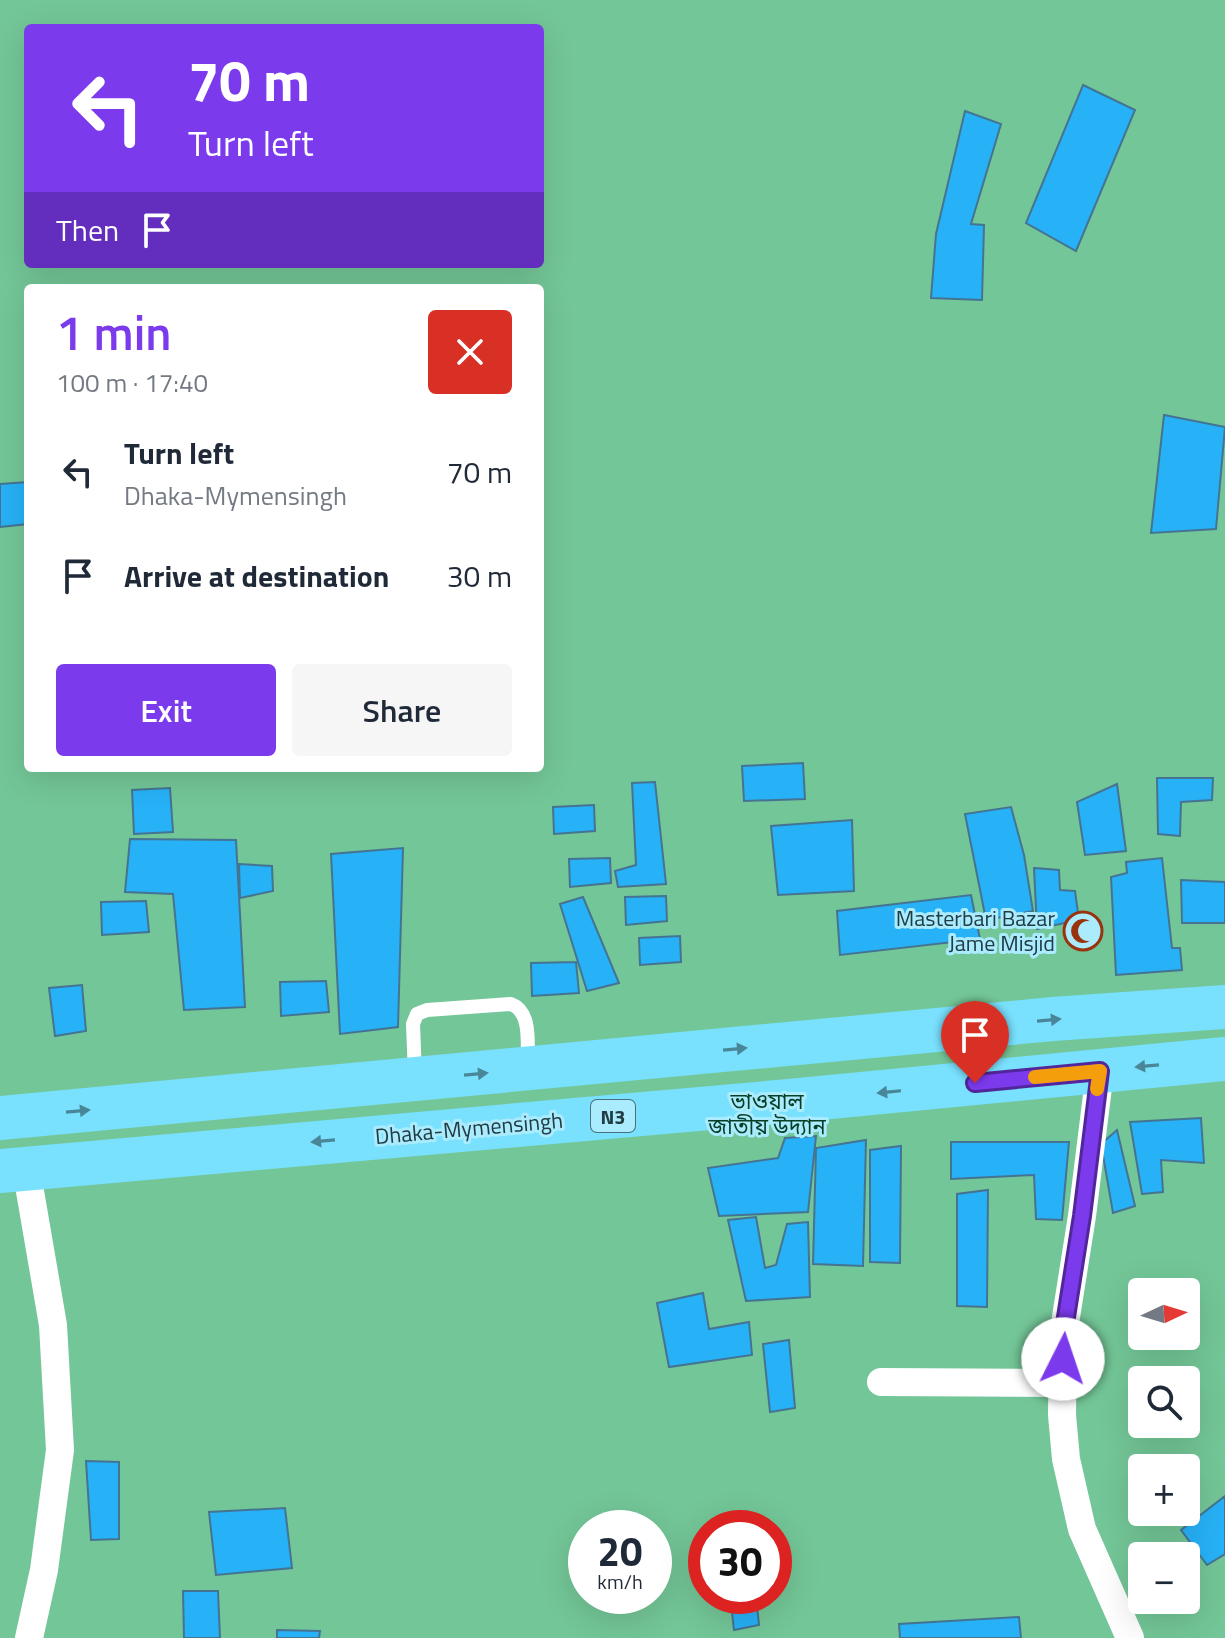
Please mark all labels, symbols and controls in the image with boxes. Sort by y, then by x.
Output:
text: 70 m [188,38,310,123]
icon: left [56,56,160,160]
text: Turn left [188,115,314,170]
text: Then [56,207,119,253]
icon: arrive [135,208,179,252]
text: 1 min [56,296,171,369]
button: close [428,310,512,394]
text: 100 m · 17:40 [56,363,208,402]
text: Turn left [124,430,234,476]
text: 70 m [447,449,512,495]
icon: left [56,450,100,494]
text: Dhaka-Mymensingh [124,476,347,515]
text: Arrive at destination [124,553,389,599]
text: 30 m [447,553,512,599]
icon: arrive [56,554,100,598]
button: Exit [56,664,276,756]
button: Share [292,664,512,756]
place label: Masterbari Bazar Jame Misjid [896,901,1055,960]
mosque icon: Masterbari Bazar Jame Misjid [1062,910,1104,952]
pin [941,1001,1009,1083]
icon: arrive [953,1013,997,1057]
one-way arrow [1037,1013,1062,1026]
one-way arrow [723,1043,748,1056]
one-way arrow [1134,1060,1159,1073]
one-way arrow [464,1067,489,1080]
park label: ভাওয়াল জাতীয় উদ্যান [707,1084,827,1143]
one-way arrow [876,1085,901,1098]
road number: N3 [591,1100,635,1132]
street label: Dhaka-Mymensingh [374,1103,564,1153]
one-way arrow [66,1104,91,1117]
one-way arrow [310,1134,335,1147]
north arrow [1128,1278,1200,1350]
map controls [1128,1278,1200,1614]
position arrow [1021,1317,1105,1401]
button: search [1128,1366,1200,1438]
button: + [1128,1454,1200,1526]
speed limit sign: 30 [688,1510,792,1614]
text: 20 [598,1521,642,1582]
button: − [1128,1542,1200,1614]
text: km/h [597,1566,643,1597]

